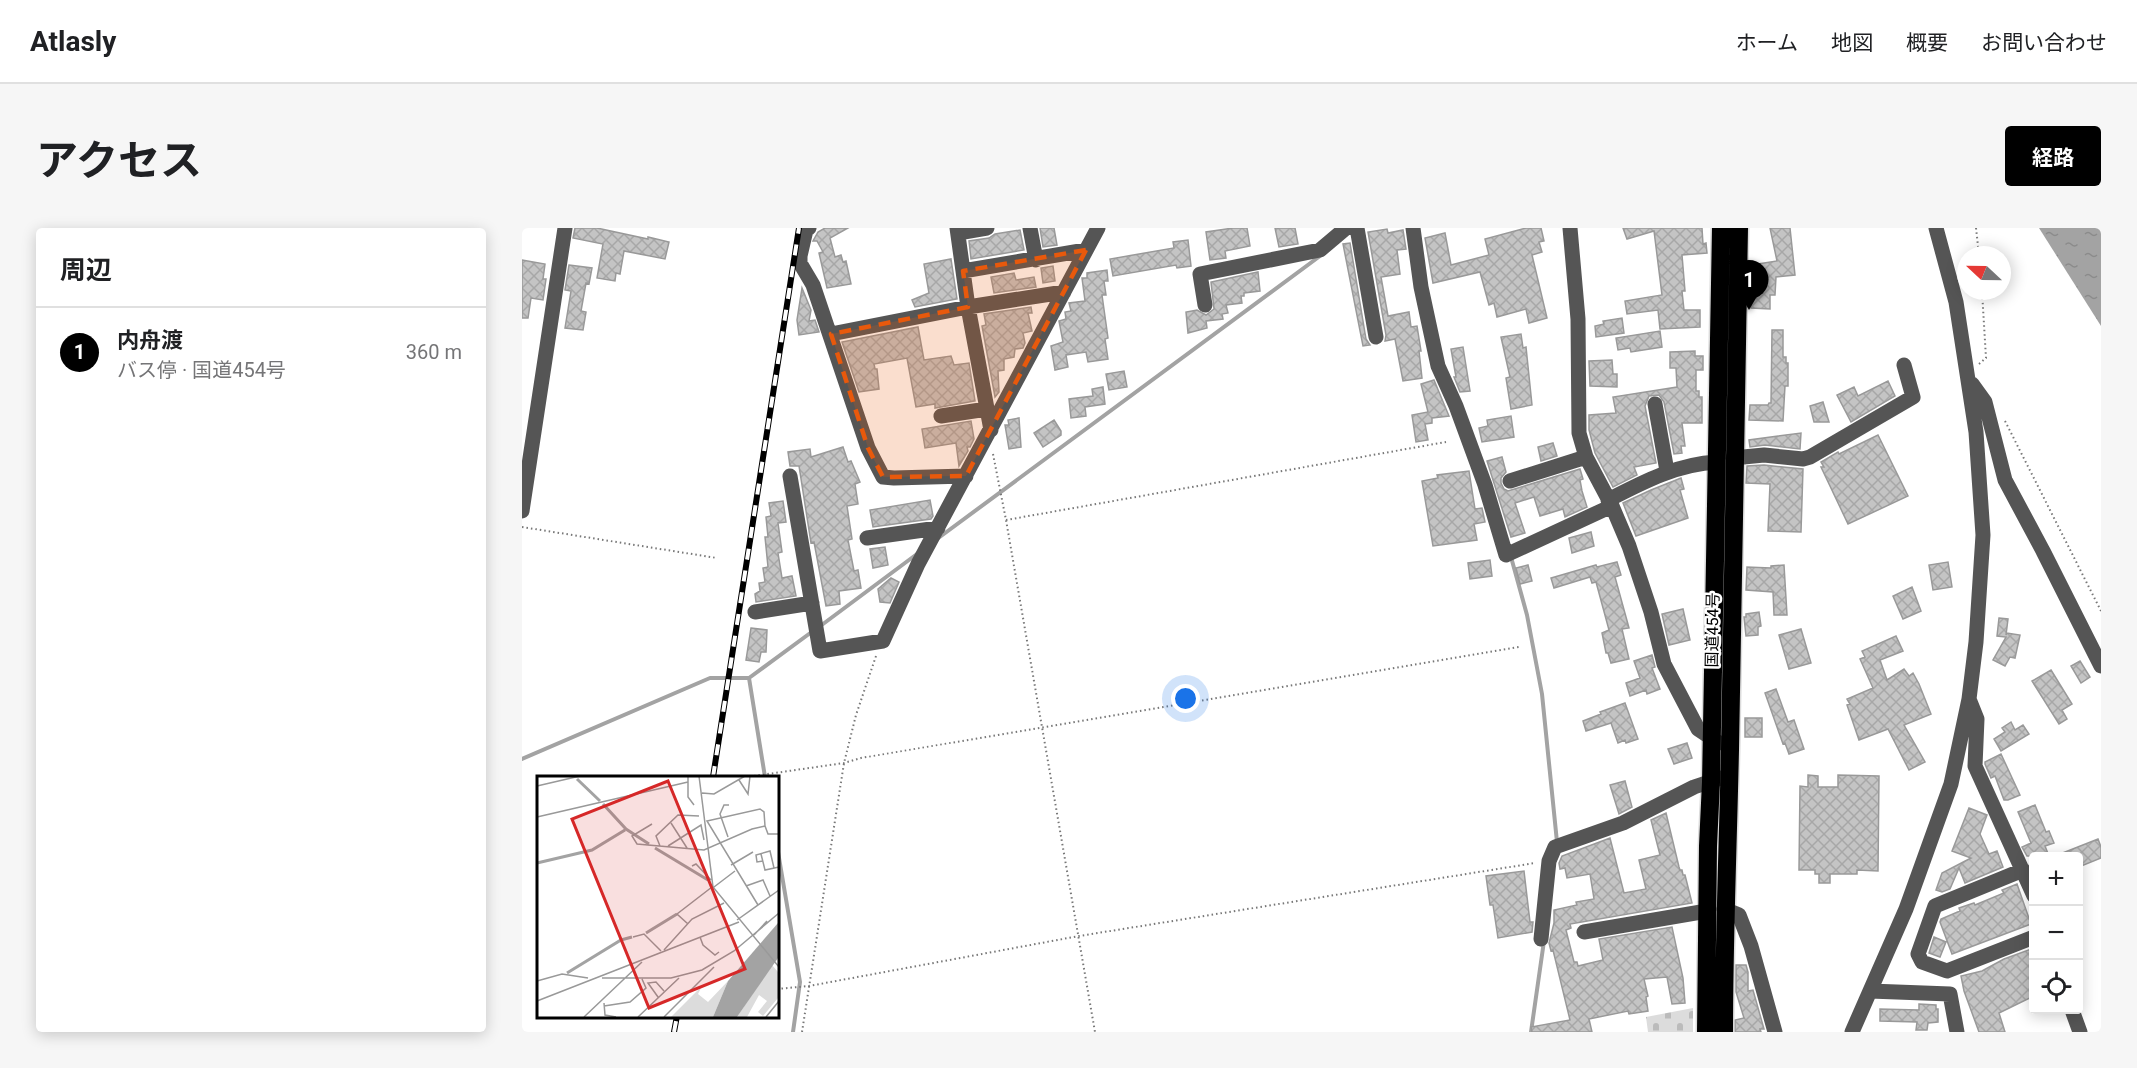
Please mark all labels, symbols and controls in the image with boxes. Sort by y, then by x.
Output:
text: Atlasly [30,25,116,58]
text: ホーム [1736,31,1798,55]
text: 地図 [1831,31,1873,55]
text: 概要 [1906,31,1948,55]
text: お問い合わせ [1981,31,2107,55]
button: 経路 [2005,126,2101,186]
text: アクセス [36,136,202,185]
north arrow [1957,246,2011,300]
text: 周辺 [60,255,112,285]
pin: 1 [1730,260,1768,310]
text: 内舟渡 [117,328,183,353]
text: 1 [74,340,85,364]
text: 360 m [406,340,462,364]
text: バス停 · 国道454号 [117,358,286,382]
street label: 国道454号 [1702,592,1723,668]
your location [1171,684,1200,713]
inset map [537,776,778,1017]
map controls [2029,852,2083,1014]
button: + [2029,852,2083,906]
button: − [2029,906,2083,960]
button: locate [2029,960,2083,1014]

